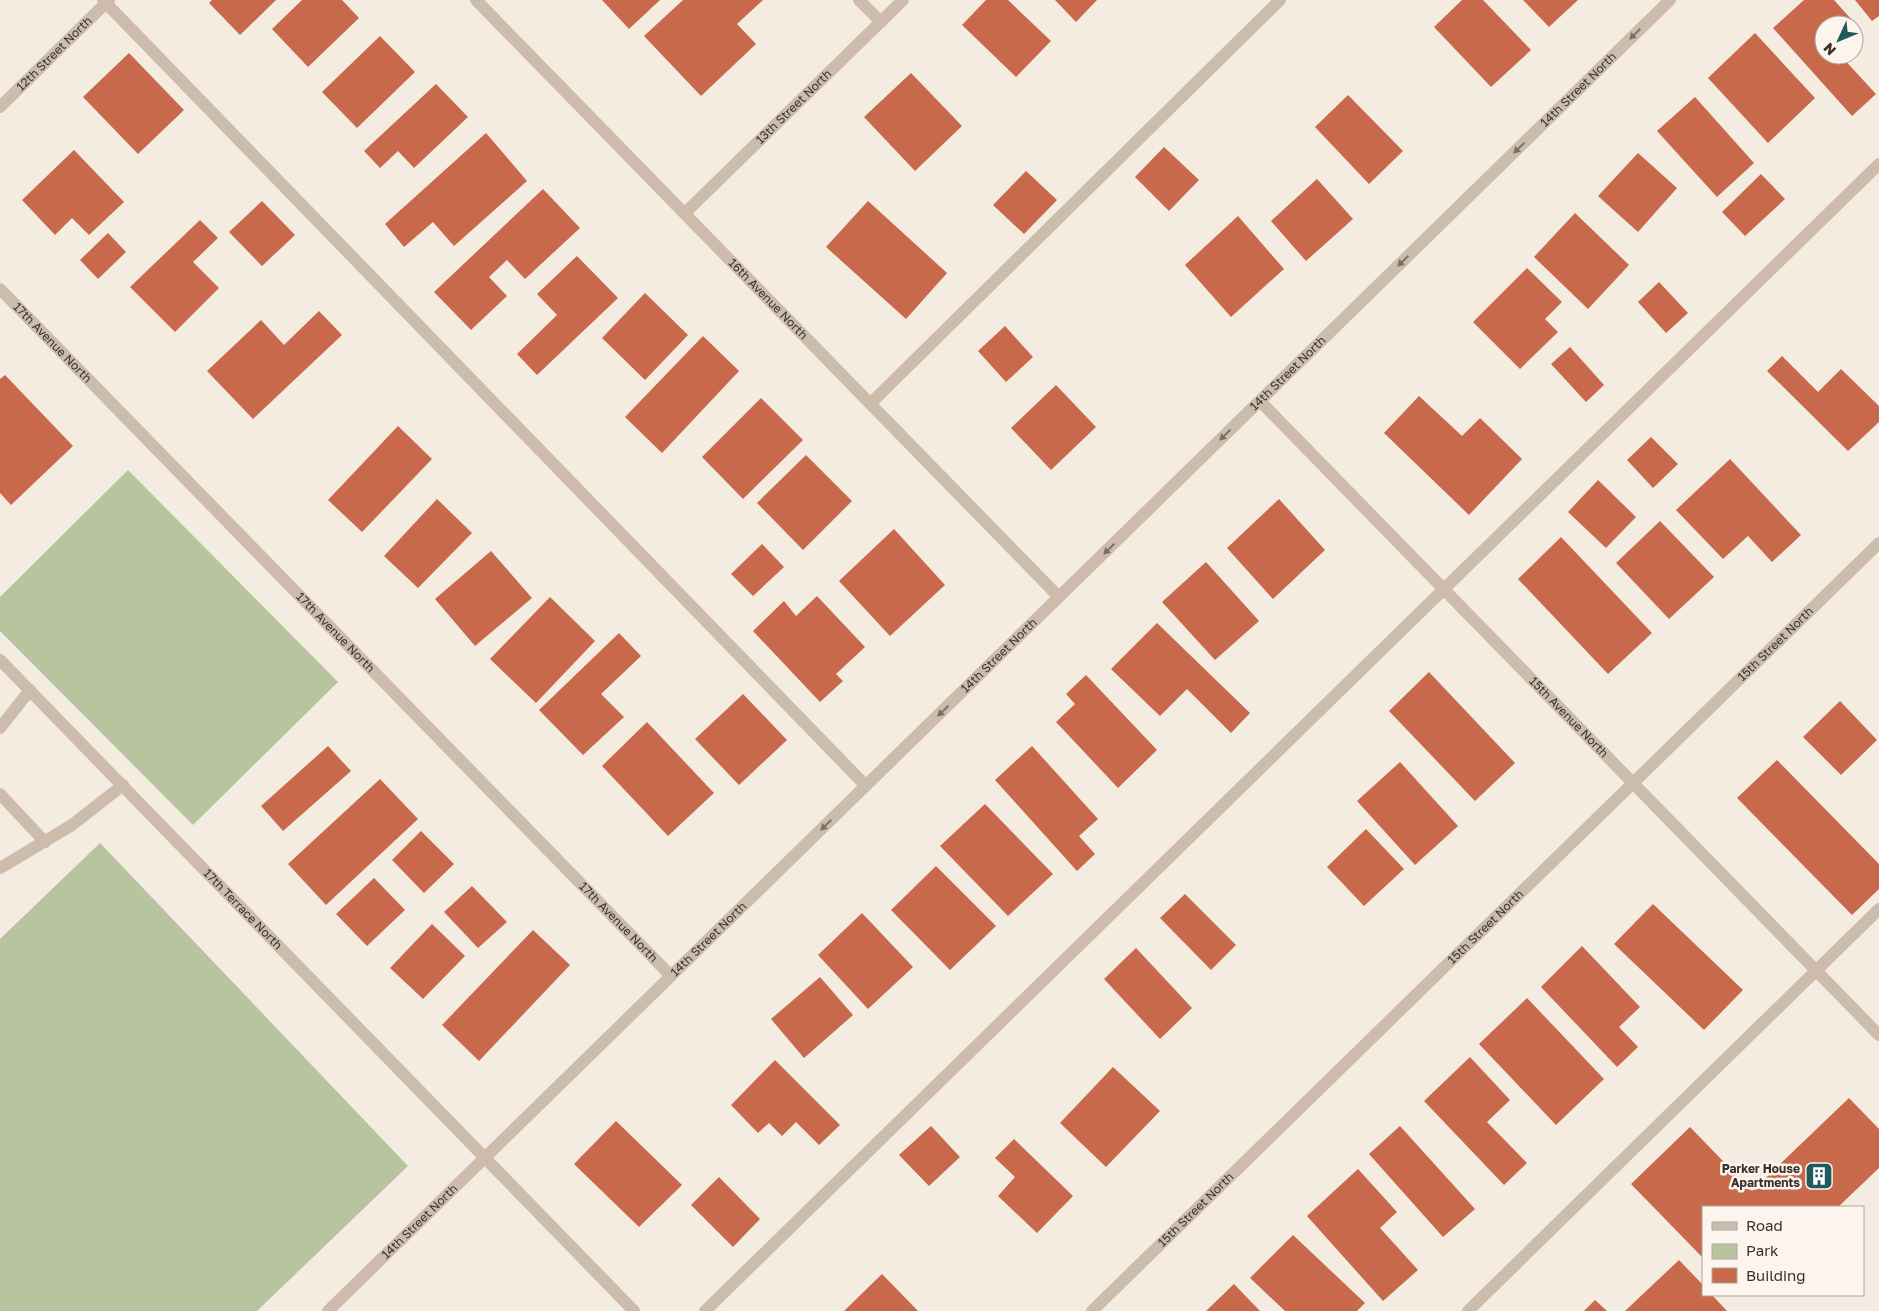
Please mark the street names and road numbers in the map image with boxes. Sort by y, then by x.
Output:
street label: 12th Street North [13,13,95,94]
street label: 14th Street North [1537,49,1619,130]
street label: 13th Street North [752,66,834,147]
street label: 16th Avenue North [726,255,811,342]
street label: 17th Avenue North [10,299,95,386]
street label: 14th Street North [1246,332,1329,413]
street label: 17th Avenue North [293,589,378,675]
street label: 15th Street North [1734,603,1816,684]
street label: 14th Street North [957,615,1040,696]
street label: 15th Avenue North [1526,673,1612,760]
street label: 17th Terrace North [201,865,286,952]
street label: 17th Avenue North [576,879,661,965]
street label: 15th Street North [1444,886,1526,967]
street label: 14th Street North [667,898,749,979]
street label: 15th Street North [1154,1169,1236,1250]
street label: 14th Street North [378,1181,460,1262]

